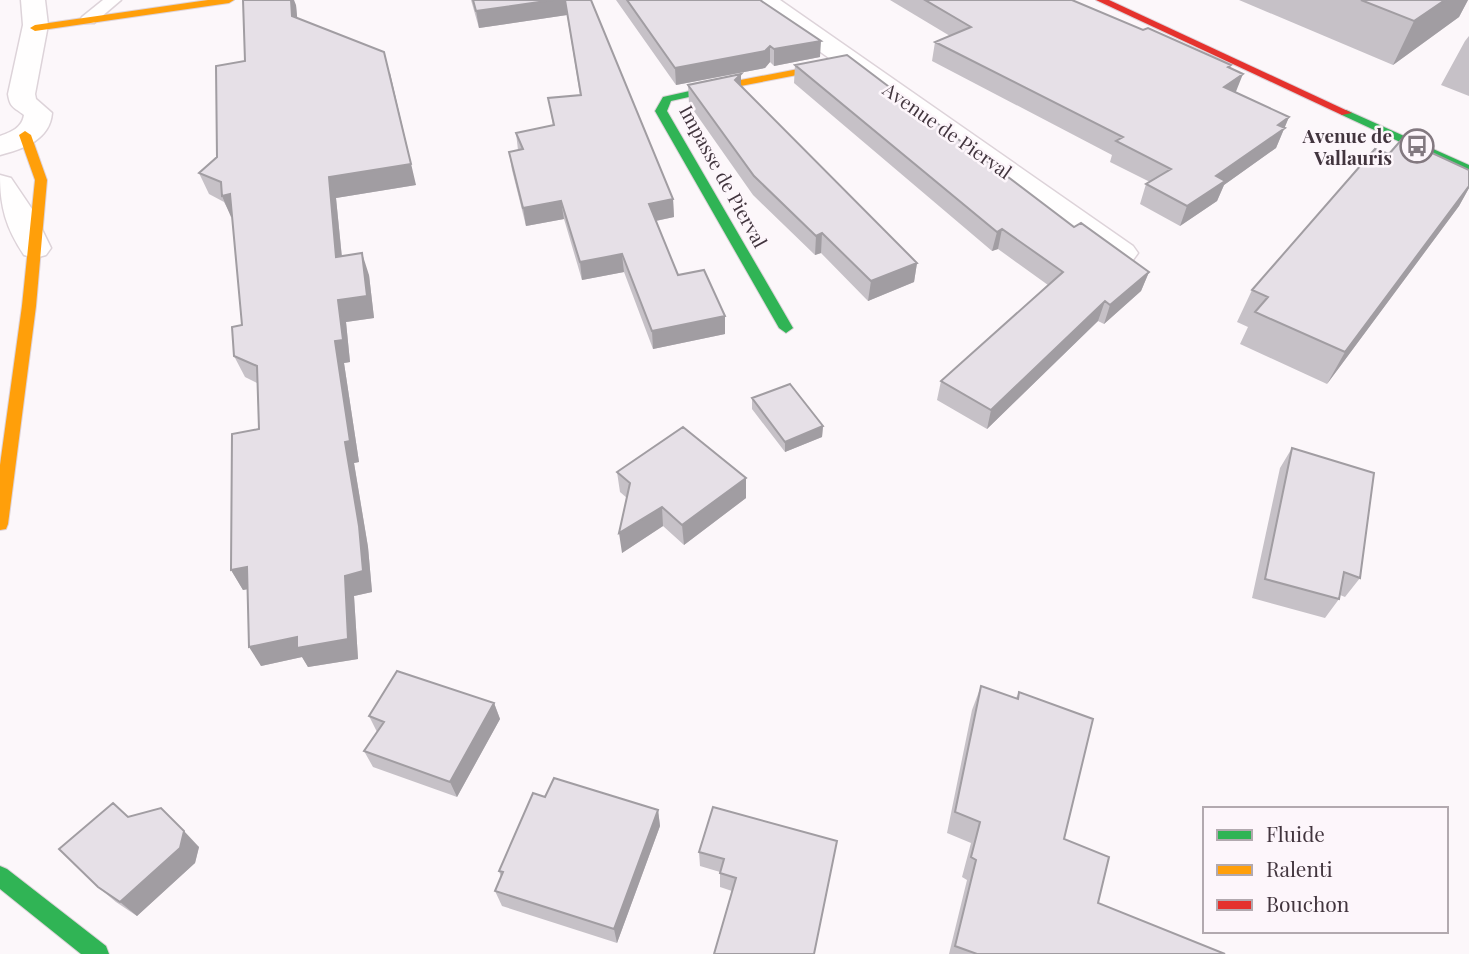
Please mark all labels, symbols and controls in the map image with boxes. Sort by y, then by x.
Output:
street label: Avenue de Pierval [878,75,1018,184]
street label: Impasse de Pierval [674,100,774,252]
place label: Avenue de Vallauris [1301,122,1392,170]
bus stop icon: Avenue de Vallauris [1398,127,1436,165]
legend [1203,807,1448,933]
text: Fluide [1266,819,1325,847]
text: Ralenti [1266,854,1333,882]
text: Bouchon [1266,889,1350,917]

